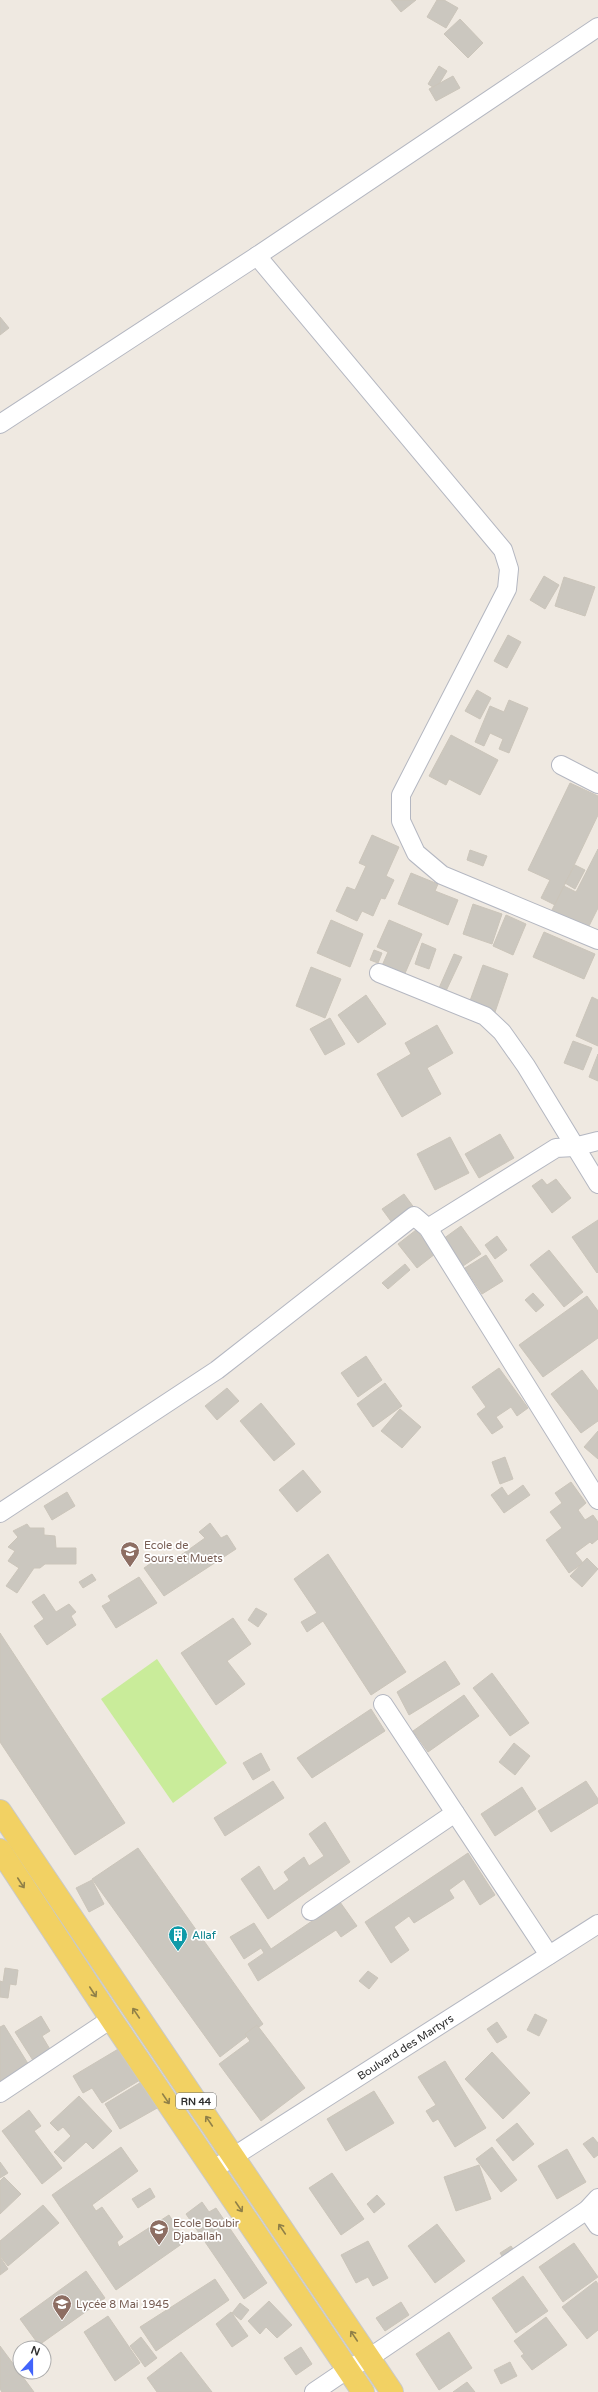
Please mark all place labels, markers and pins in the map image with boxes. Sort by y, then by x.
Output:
place label: Ecole de Sours et Muets [144,1539,223,1565]
school or university icon: Ecole de Sours et Muets [119,1540,141,1568]
building icon: Allaf [167,1924,189,1952]
place label: Allaf [192,1929,217,1942]
place label: Ecole Boubir Djaballah [173,2217,240,2243]
school or university icon: Ecole Boubir Djaballah [148,2218,170,2246]
school or university icon: Lycée 8 Mai 1945 [51,2293,73,2321]
place label: Lycée 8 Mai 1945 [76,2298,169,2311]

